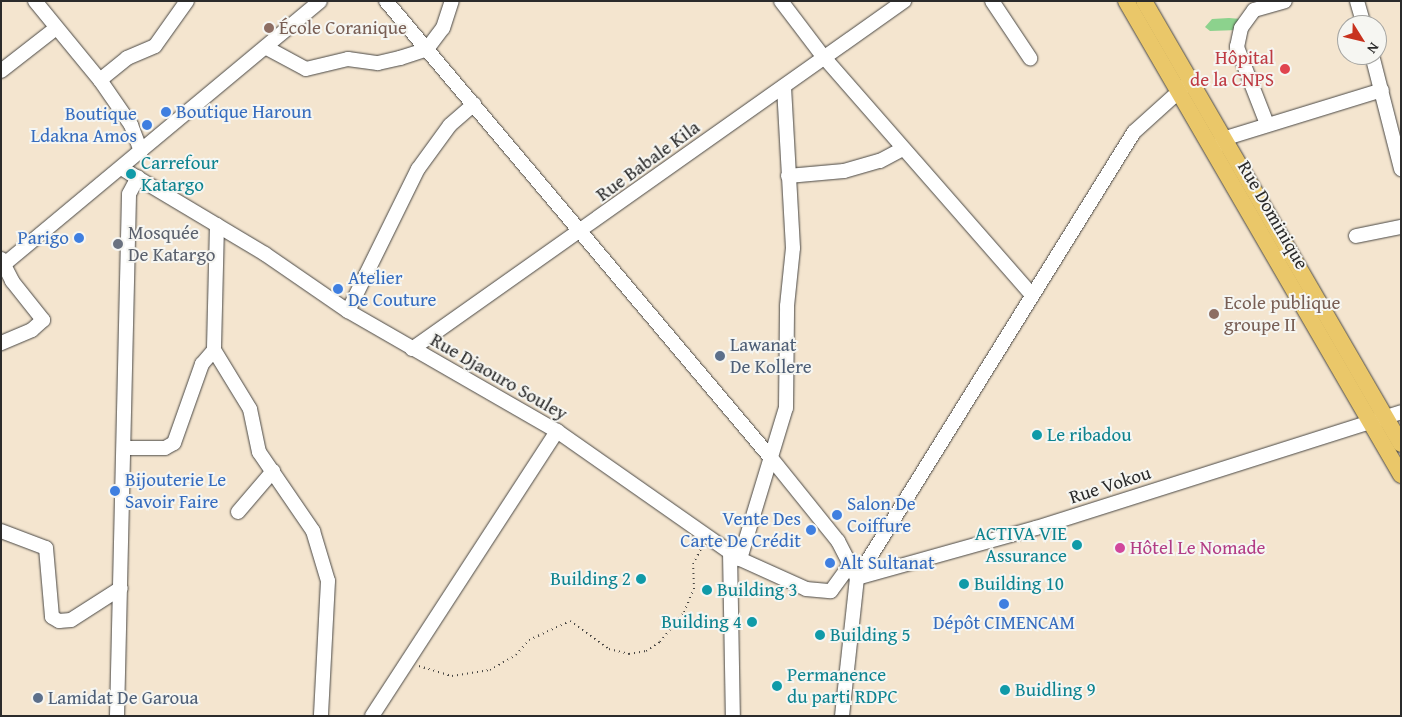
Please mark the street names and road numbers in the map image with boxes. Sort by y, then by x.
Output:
street label: Rue Babale Kila [592,116,704,206]
street label: Rue Dominique [1233,157,1313,273]
street label: Rue Djaouro Souley [426,329,572,425]
street label: Rue Vokou [1066,461,1154,509]

